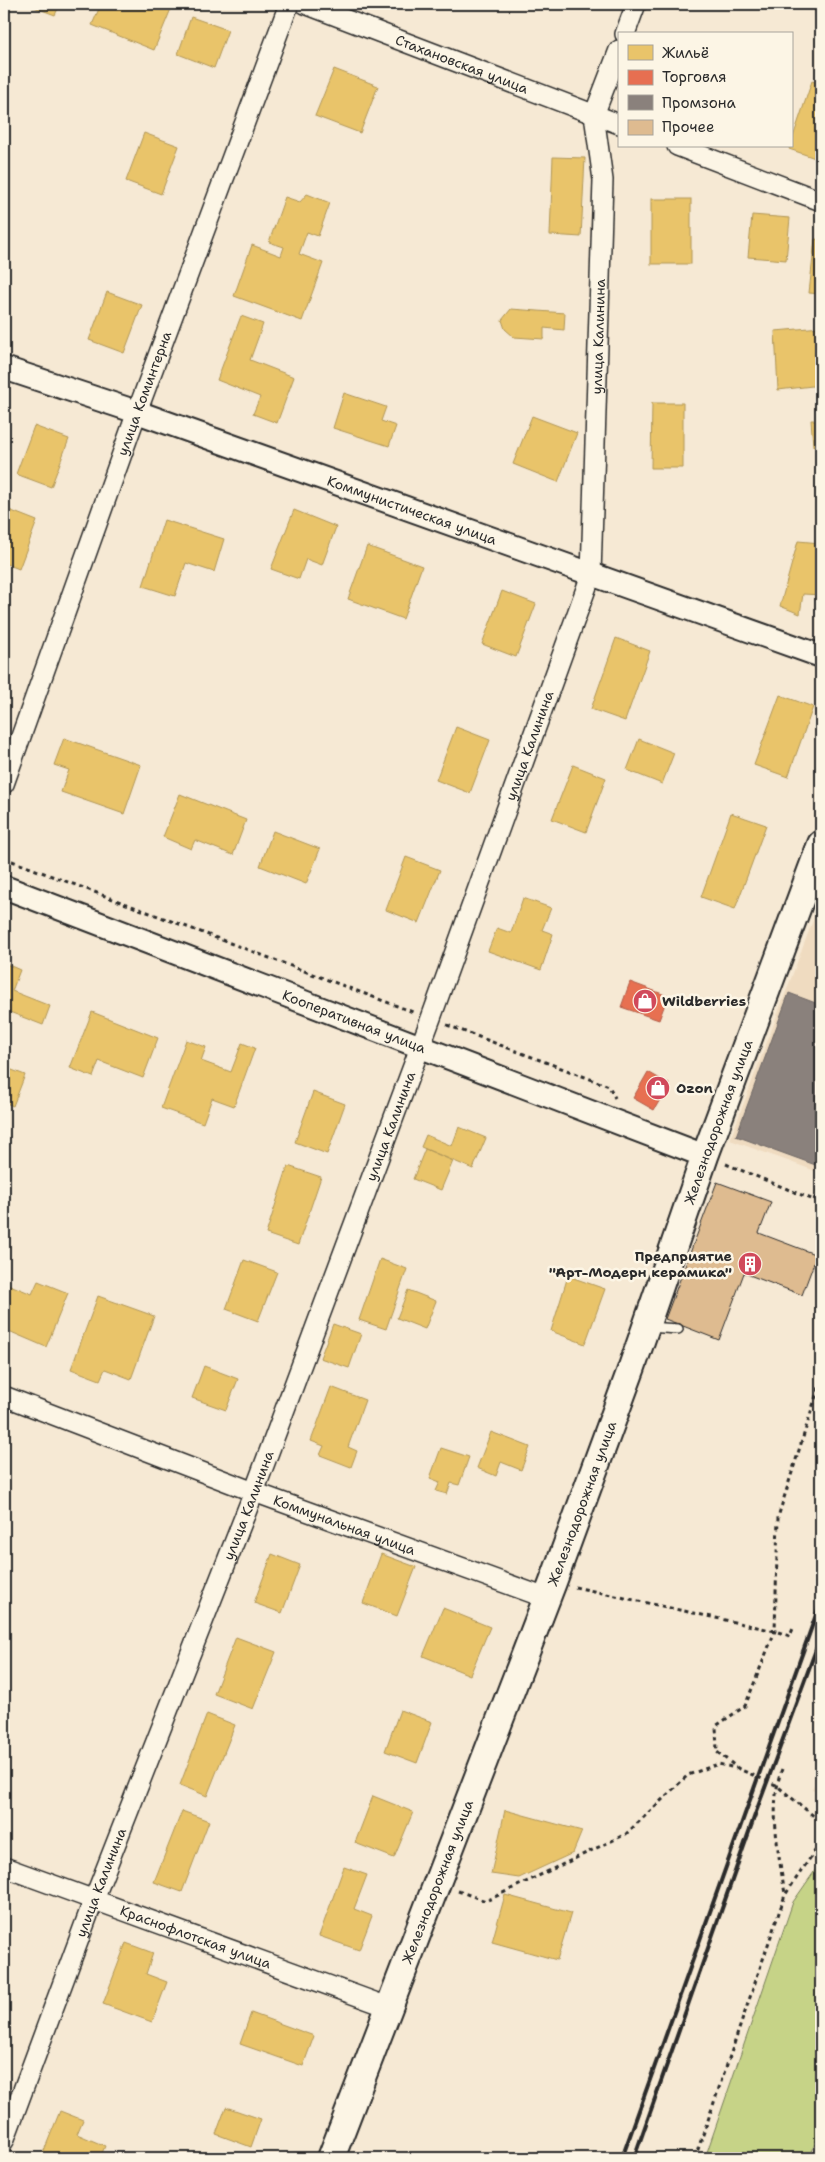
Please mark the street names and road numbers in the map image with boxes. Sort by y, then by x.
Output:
street label: Стахановская улица [393,30,531,98]
street label: улица Калинина [587,278,609,395]
street label: улица Коминтерна [113,328,175,458]
street label: Коммунистическая улица [325,472,500,549]
street label: улица Калинина [501,688,558,803]
street label: Кооперативная улица [280,986,429,1057]
street label: Железнодорожная улица [680,1037,757,1207]
street label: улица Калинина [362,1069,419,1184]
street label: Железнодорожная улица [543,1418,620,1588]
street label: улица Калинина [219,1448,278,1563]
street label: Коммунальная улица [271,1491,418,1559]
street label: Железнодорожная улица [398,1797,477,1966]
street label: улица Калинина [72,1825,130,1940]
street label: Краснофлотская улица [118,1901,274,1973]

